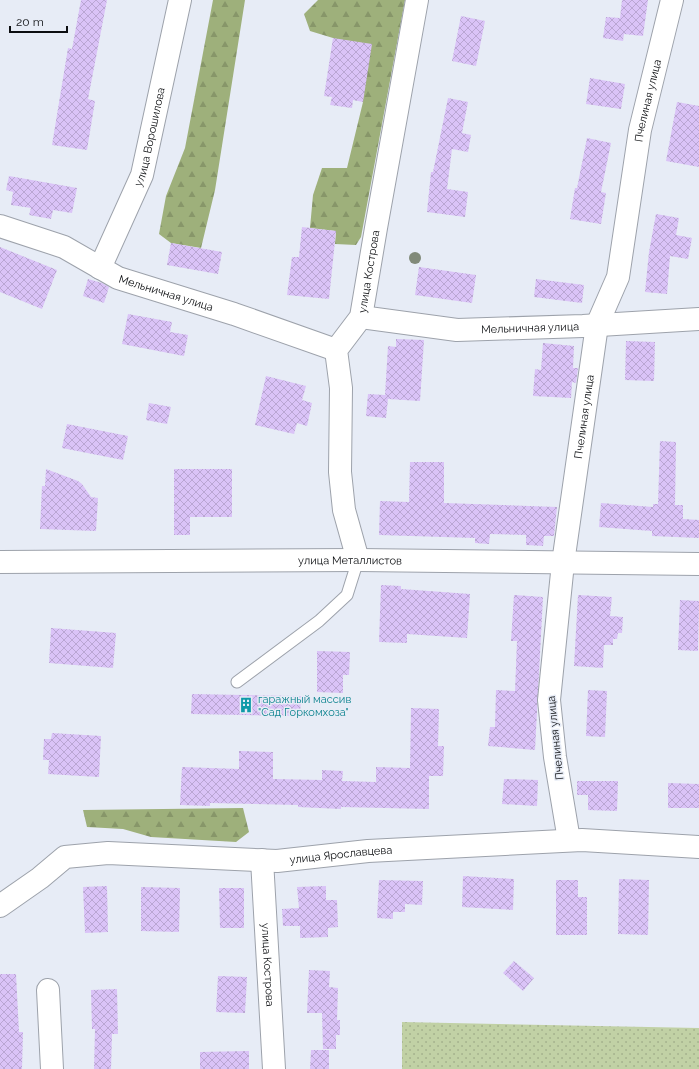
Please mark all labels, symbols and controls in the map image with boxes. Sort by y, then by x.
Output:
scale bar [10,8,67,34]
text: 20 m [16,15,44,29]
street label: Пчелиная улица [632,58,664,143]
street label: улица Ворошилова [132,86,168,189]
street label: улица Кострова [356,229,383,314]
street label: Мельничная улица [117,273,215,314]
street label: Мельничная улица [481,320,579,336]
street label: Пчелиная улица [572,374,597,460]
street label: улица Металлистов [298,554,402,568]
place label: гаражный массив "Сад Горкомхоза" [258,693,351,719]
street label: Пчелиная улица [545,695,566,781]
building icon: гаражный массив "Сад Горкомхоза" [237,696,255,714]
street label: улица Ярославцева [289,844,393,867]
street label: улица Кострова [259,923,276,1007]

